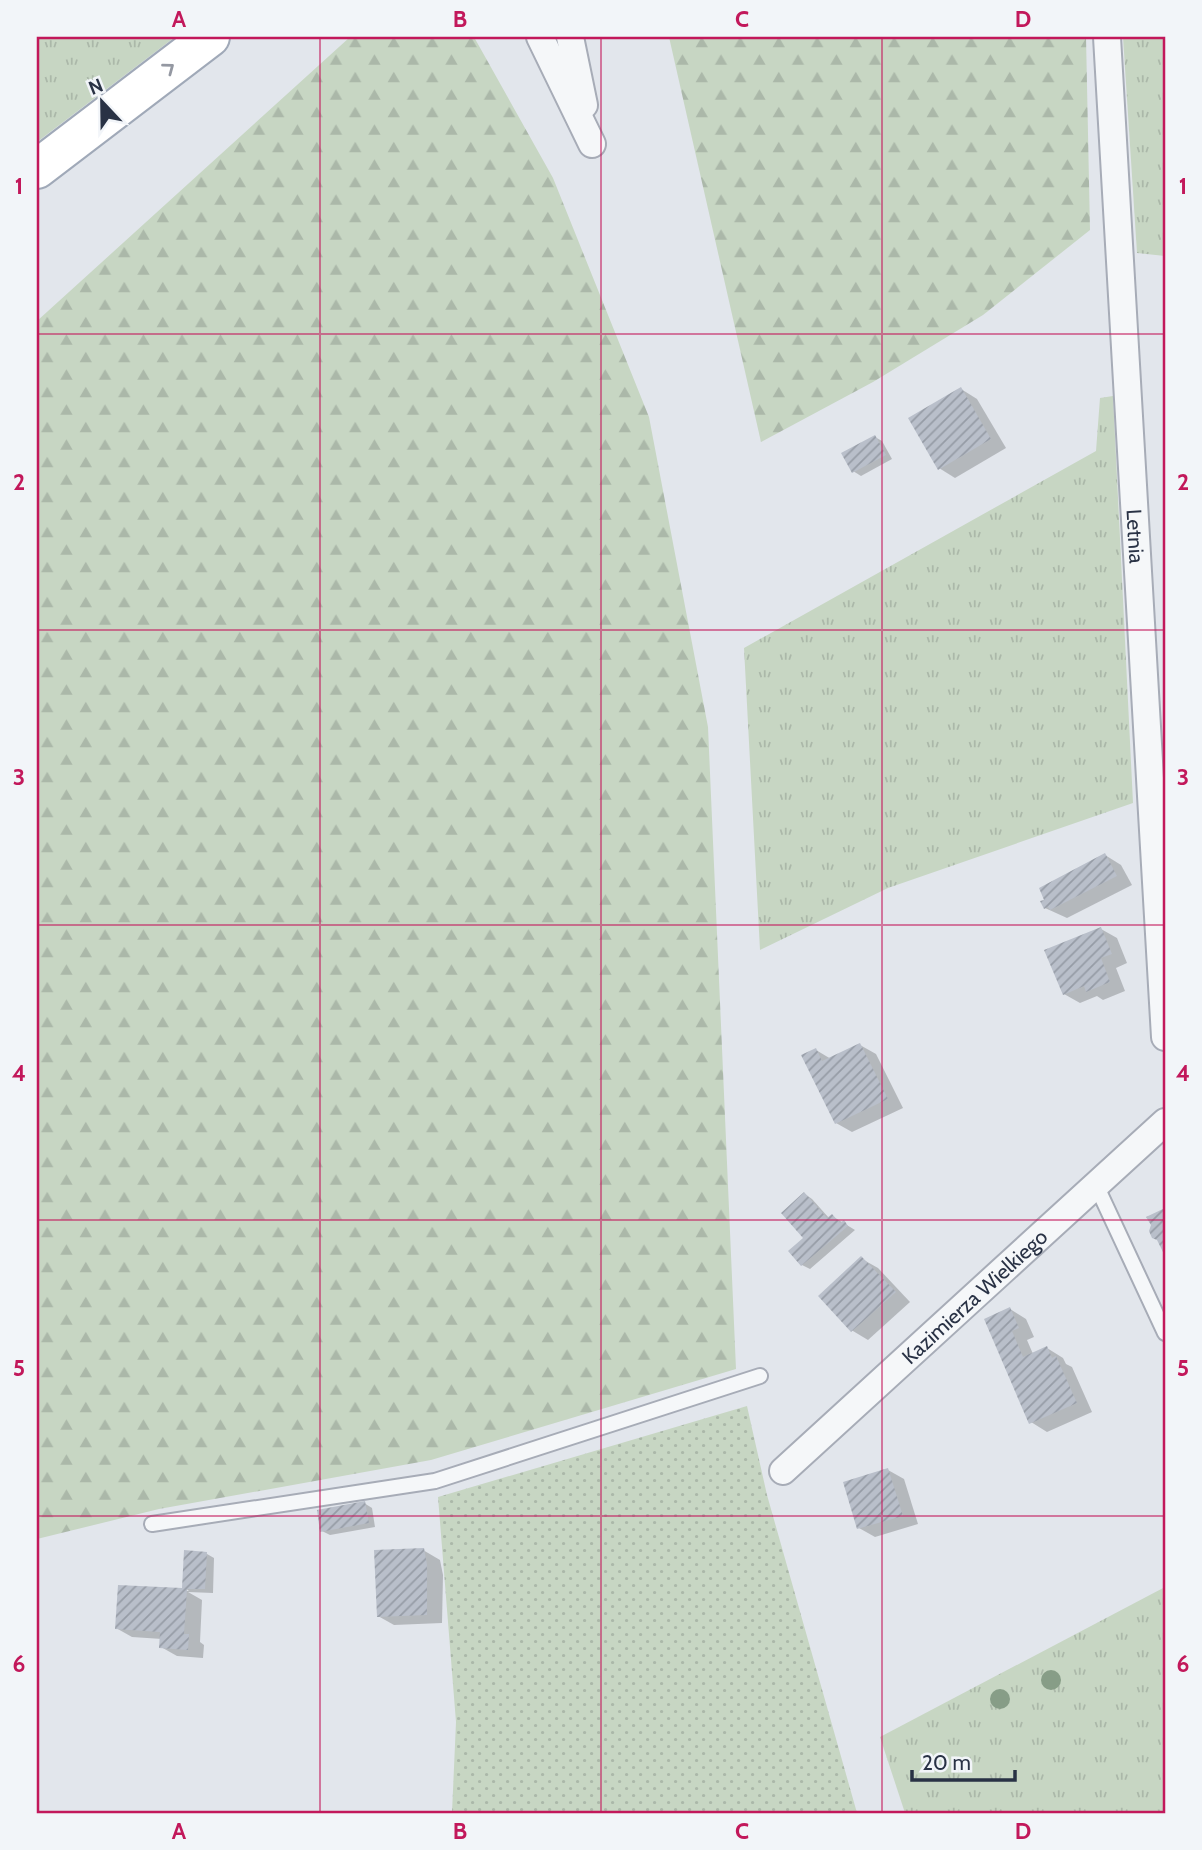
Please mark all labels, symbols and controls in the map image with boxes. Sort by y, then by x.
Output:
text: A [172,5,187,33]
text: B [453,5,467,33]
text: C [735,5,749,33]
text: D [1015,5,1031,33]
one-way arrow [161,64,174,77]
north arrow [66,66,136,136]
text: N [85,74,106,100]
text: 1 [15,172,23,200]
text: 1 [1179,172,1187,200]
text: 2 [13,468,25,496]
text: 2 [1177,468,1189,496]
street label: Letnia [1122,508,1150,564]
text: 3 [13,763,25,791]
text: 3 [1177,763,1189,791]
text: 4 [12,1059,26,1087]
text: 4 [1176,1059,1190,1087]
street label: Kazimierza Wielkiego [896,1224,1052,1369]
text: 5 [13,1354,25,1382]
text: 5 [1177,1354,1189,1382]
text: 6 [13,1650,25,1678]
text: 6 [1177,1650,1189,1678]
scale bar [912,1738,1015,1782]
text: 20 m [922,1750,971,1775]
text: A [172,1817,187,1845]
text: B [453,1817,467,1845]
text: C [735,1817,749,1845]
text: D [1015,1817,1031,1845]

